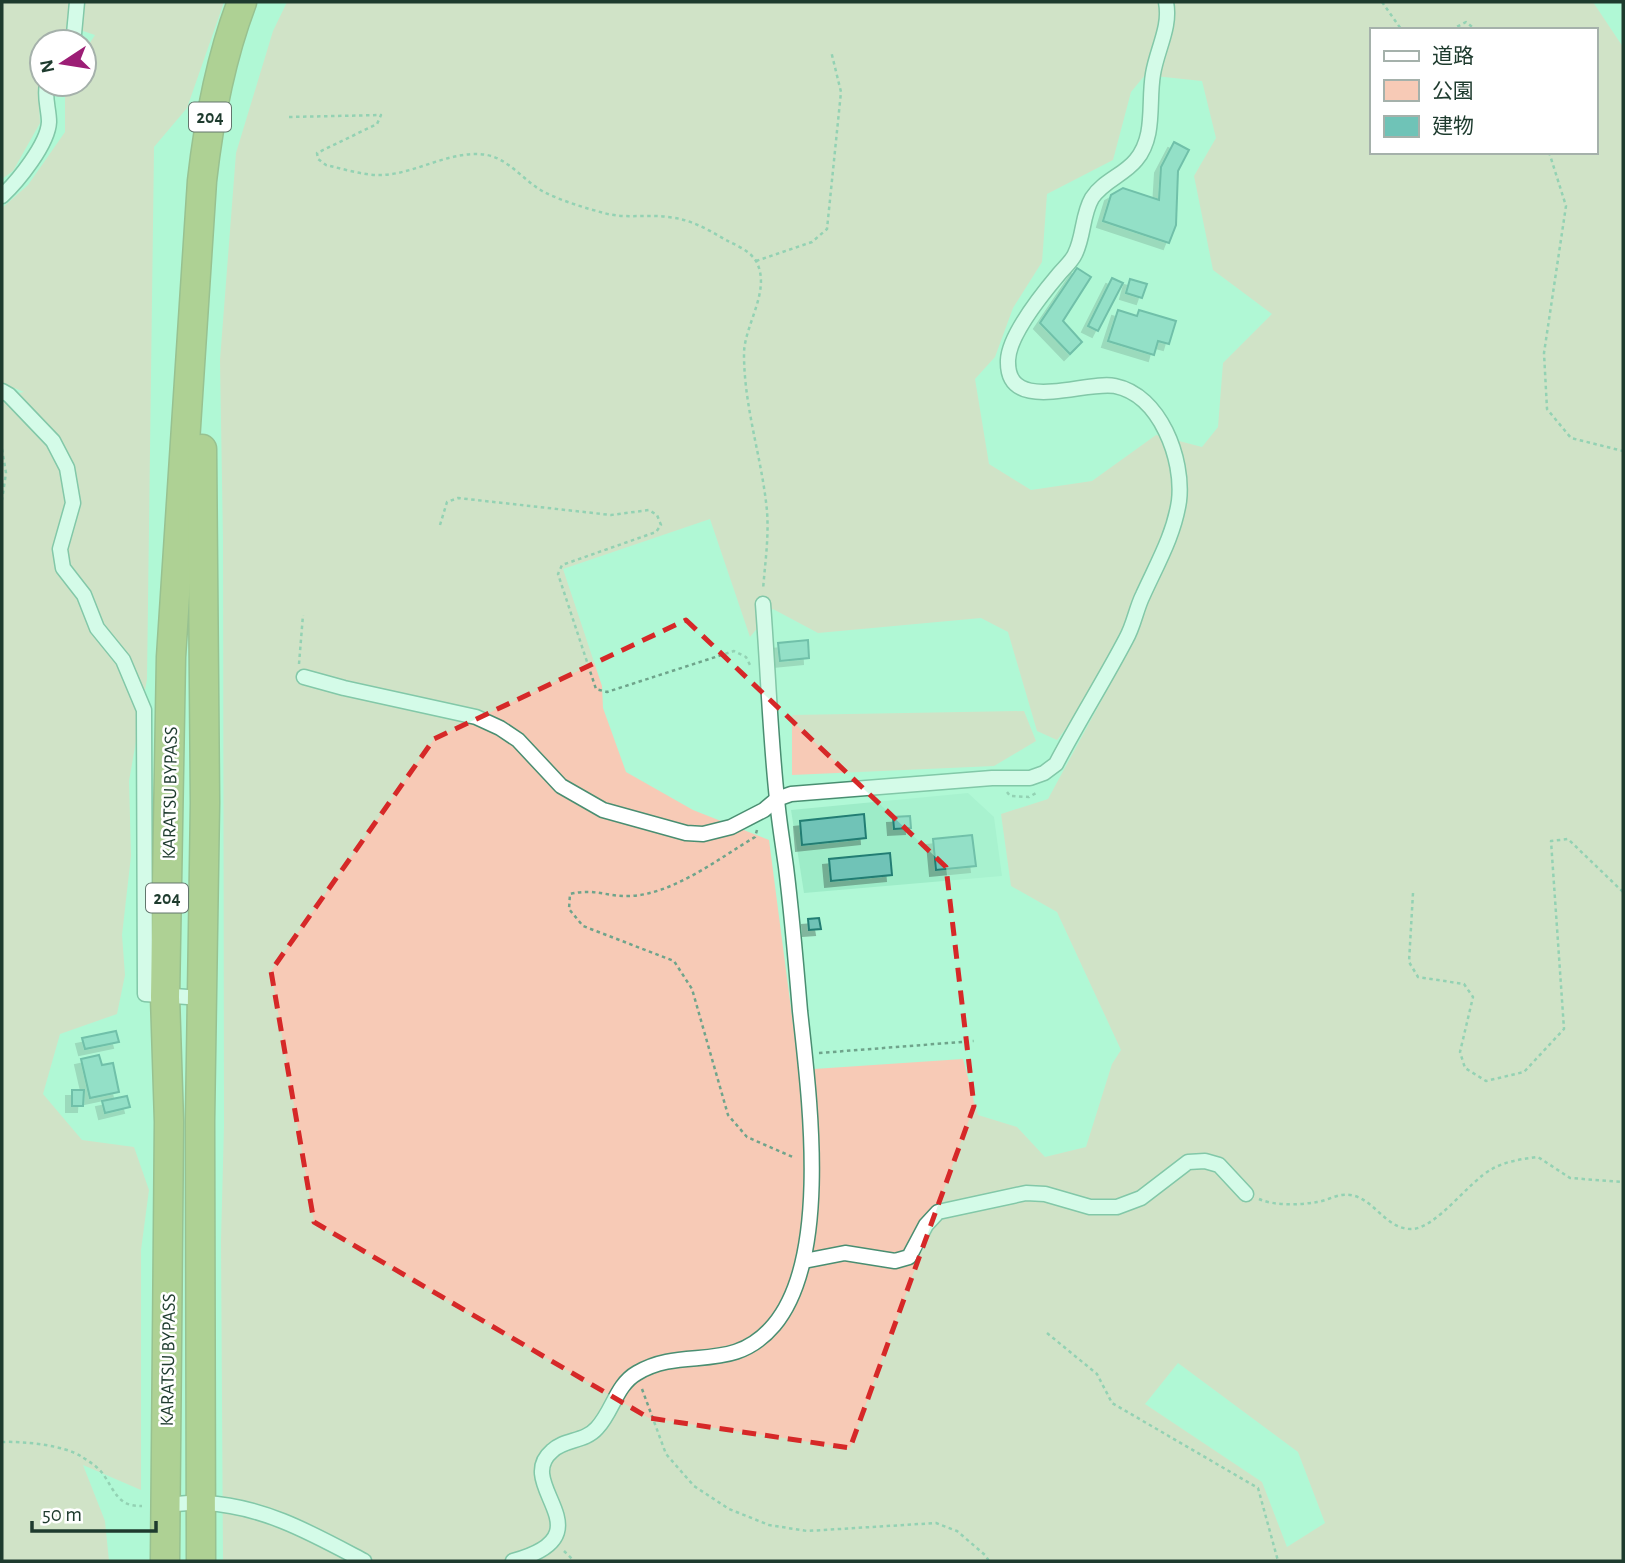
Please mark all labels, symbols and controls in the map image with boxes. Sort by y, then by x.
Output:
north arrow [28,28,98,98]
legend [1370,28,1597,154]
text: 道路 [1432,45,1474,67]
text: N [37,58,59,75]
text: 公園 [1432,81,1474,102]
road number: 204 [189,103,231,132]
text: 建物 [1432,115,1474,137]
street label: KARATSU BYPASS [160,726,181,860]
road number: 204 [146,884,188,912]
street label: KARATSU BYPASS [158,1293,179,1427]
scale bar [32,1490,156,1534]
text: 50 m [42,1504,82,1525]

